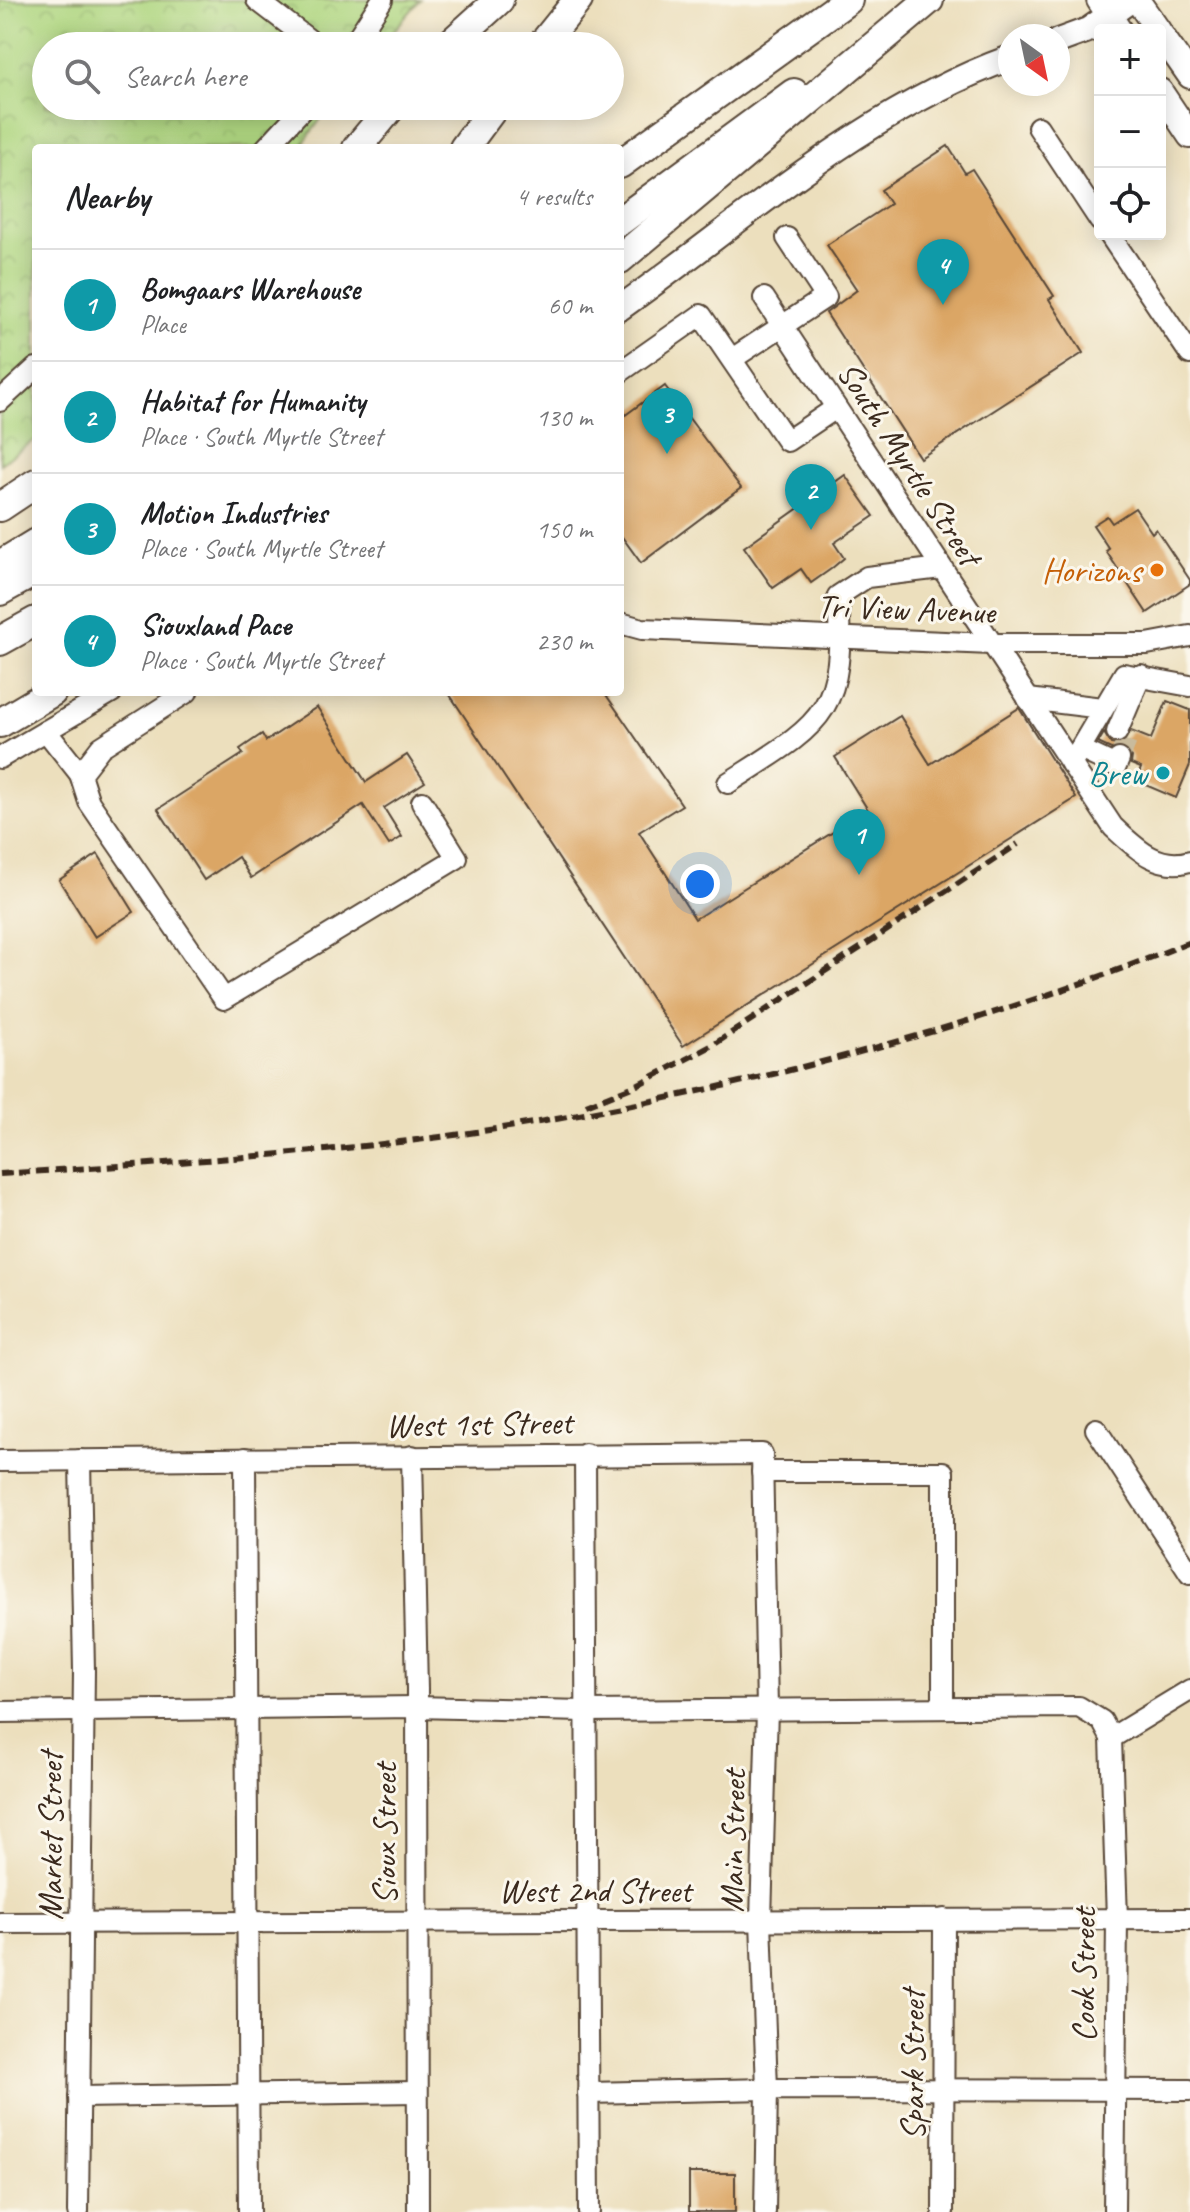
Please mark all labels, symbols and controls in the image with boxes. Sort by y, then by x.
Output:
north arrow [998,24,1070,96]
map controls [1094,24,1166,240]
button: + [1094,24,1166,96]
search box [32,32,624,120]
icon: search [60,54,104,98]
text: Search here [124,57,246,95]
button: − [1094,96,1166,168]
button: locate [1094,168,1166,240]
text: Nearby [64,175,150,218]
text: 4 results [516,180,592,213]
pin: 4 [917,239,969,305]
text: Bomgaars Warehouse [140,270,360,308]
text: 1 [84,289,96,322]
text: 60 m [548,289,592,322]
text: Place [140,308,186,341]
street label: South Myrtle Street [828,353,994,577]
text: Habitat for Humanity [140,382,365,420]
pin: 3 [641,388,693,454]
text: 2 [84,401,96,434]
text: 130 m [536,401,592,434]
text: Place · South Myrtle Street [140,420,382,453]
pin: 2 [785,464,837,530]
text: Motion Industries [140,494,327,532]
text: 3 [84,513,96,546]
text: 150 m [536,513,592,546]
text: Place · South Myrtle Street [140,532,382,565]
place label: Horizons [1042,549,1144,592]
marker: Horizons [1148,561,1166,579]
street label: Tri View Avenue [816,584,998,633]
text: Siouxland Pace [140,606,291,644]
text: 4 [84,625,96,658]
text: 230 m [536,625,592,658]
text: Place · South Myrtle Street [140,644,382,677]
place label: Brew [1088,752,1149,795]
marker: Brew [1154,764,1172,782]
pin: 1 [833,809,885,875]
your location [680,864,720,904]
street label: West 1st Street [385,1400,576,1447]
street label: Market Street [29,1747,72,1920]
street label: Sioux Street [363,1760,406,1905]
street label: Main Street [710,1766,755,1913]
street label: West 2nd Street [499,1869,695,1912]
street label: Cook Street [1062,1904,1105,2042]
street label: Spark Street [891,1985,934,2140]

